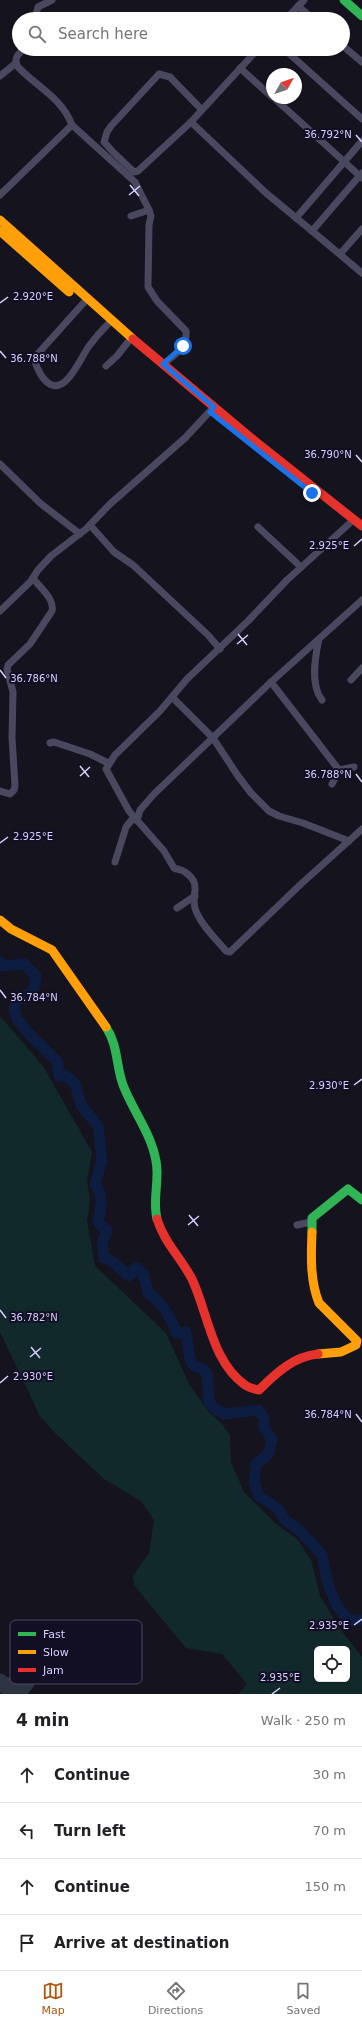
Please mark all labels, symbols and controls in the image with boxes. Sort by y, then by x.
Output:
search box [12,12,350,56]
icon: search [26,23,48,45]
text: Search here [58,25,148,43]
north arrow [266,68,302,104]
text: 36.792°N [304,129,352,140]
text: 2.920°E [13,291,53,302]
route start [174,337,192,355]
text: 36.788°N [10,353,58,364]
text: 36.790°N [304,449,352,460]
route end [303,484,321,502]
text: 2.925°E [309,540,349,551]
text: 36.786°N [10,673,58,684]
text: 36.788°N [304,769,352,780]
text: 2.925°E [13,831,53,842]
text: 36.784°N [10,992,58,1003]
text: 2.930°E [309,1080,349,1091]
text: 36.782°N [10,1312,58,1323]
text: 2.930°E [13,1371,53,1382]
text: 36.784°N [304,1409,352,1420]
legend [10,1620,142,1684]
text: 2.935°E [309,1620,349,1631]
text: Fast [43,1628,66,1641]
text: Slow [43,1646,69,1659]
map controls [314,1646,350,1682]
button: locate [314,1646,350,1682]
text: Jam [42,1664,64,1677]
text: 2.935°E [260,1672,300,1683]
text: 4 min [16,1710,69,1730]
text: Walk · 250 m [261,1713,346,1728]
icon: ahead [16,1764,38,1786]
text: Continue [54,1766,130,1784]
text: 30 m [313,1767,346,1782]
icon: left [16,1820,38,1842]
text: Turn left [54,1822,126,1840]
text: 70 m [313,1823,346,1838]
icon: ahead [16,1876,38,1898]
text: Continue [54,1878,130,1896]
text: 150 m [304,1879,346,1894]
icon: arrive [16,1932,38,1954]
text: Arrive at destination [54,1934,229,1952]
tab: Map [42,1980,65,2017]
tab: Directions [148,1980,203,2017]
tab: Saved [286,1980,320,2017]

